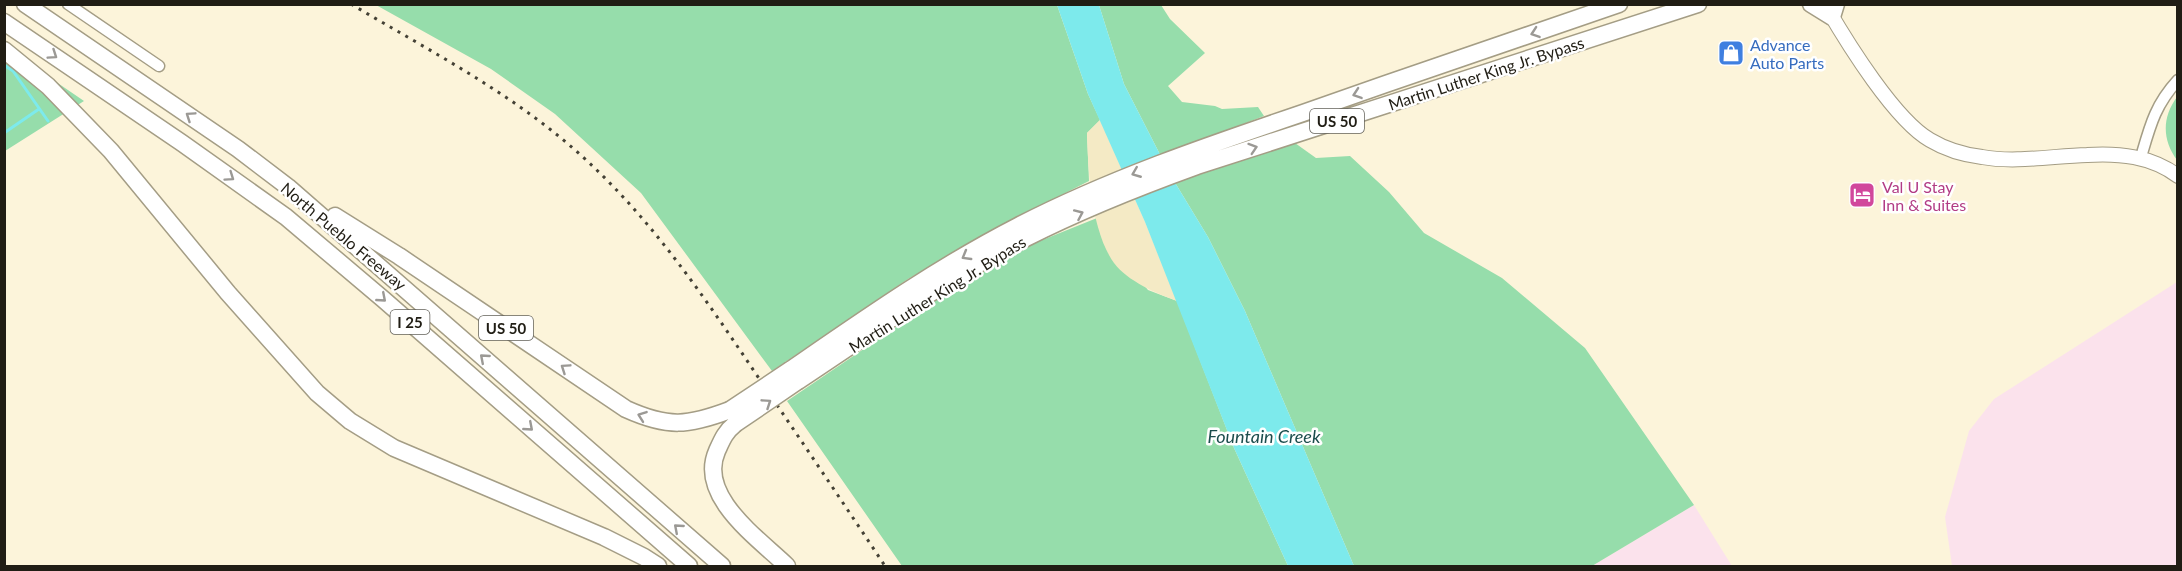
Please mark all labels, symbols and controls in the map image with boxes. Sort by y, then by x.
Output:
one-way arrow [1530,26,1541,38]
street label: Martin Luther King Jr. Bypass [1386,32,1586,114]
place label: Advance Auto Parts [1750,35,1824,72]
shop icon: Advance Auto Parts [1716,38,1746,68]
one-way arrow [46,48,57,59]
one-way arrow [1352,86,1363,99]
road number: US 50 [1310,109,1364,133]
one-way arrow [185,112,196,123]
one-way arrow [1247,143,1258,155]
one-way arrow [1131,166,1141,179]
one-way arrow [224,170,235,181]
place label: Val U Stay Inn & Suites [1882,177,1966,214]
street label: North Pueblo Freeway [278,178,411,294]
hotel icon: Val U Stay Inn & Suites [1847,180,1877,210]
one-way arrow [1073,209,1084,221]
street label: Martin Luther King Jr. Bypass [845,232,1029,356]
one-way arrow [962,249,972,260]
one-way arrow [375,291,386,302]
road number: I 25 [390,310,430,334]
road number: US 50 [479,316,533,340]
one-way arrow [480,354,491,365]
one-way arrow [560,364,571,375]
one-way arrow [760,399,771,410]
one-way arrow [638,410,648,423]
one-way arrow [522,420,533,431]
water label: Fountain Creek [1207,425,1321,447]
one-way arrow [674,524,685,535]

